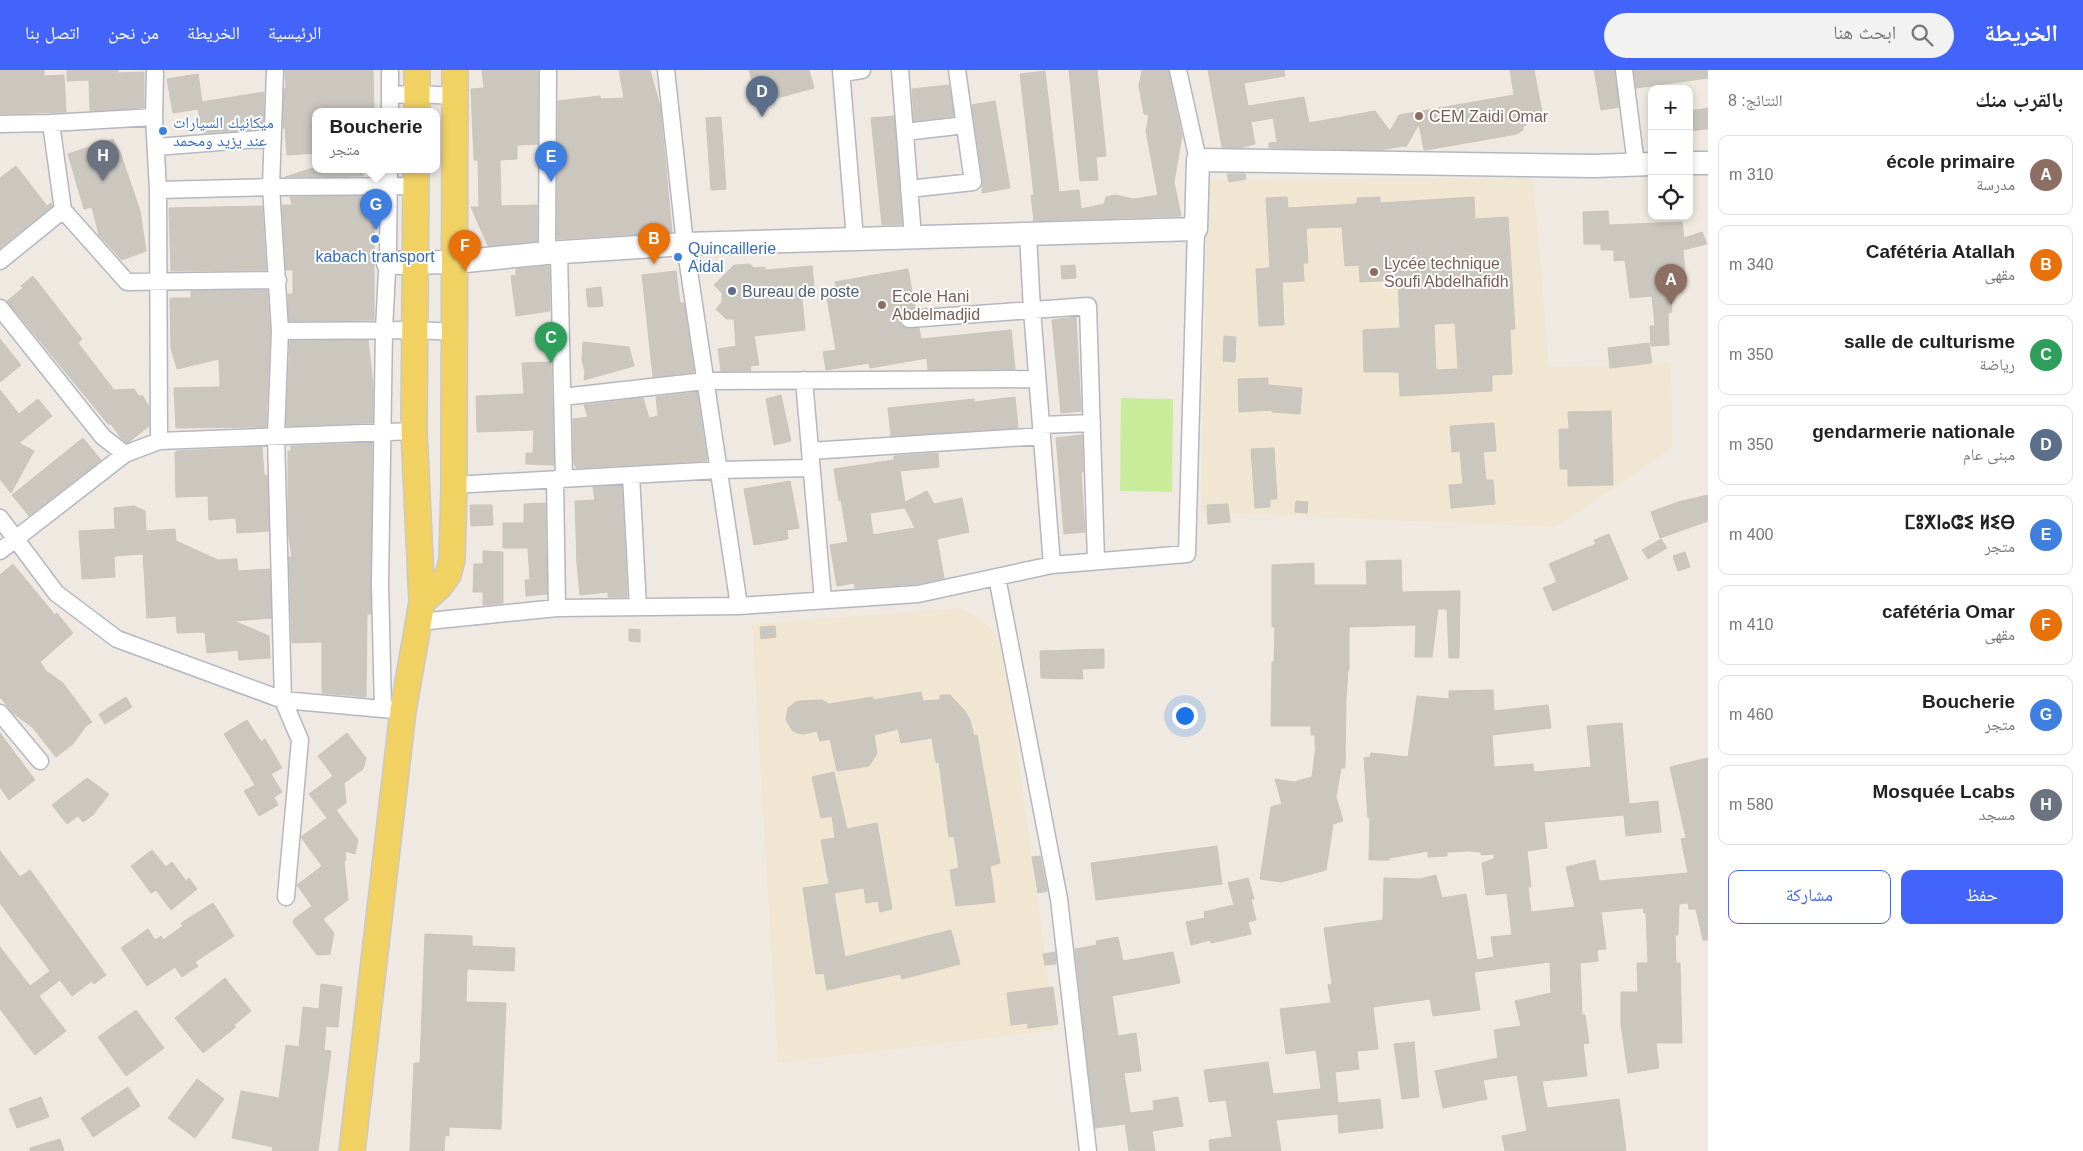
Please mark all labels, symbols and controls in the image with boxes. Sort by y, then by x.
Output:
search box [1604,13,1954,58]
text: الخريطة [1984,19,2058,46]
icon: search [1908,21,1936,49]
text: ابحث هنا [1833,22,1896,43]
text: اتصل بنا [25,23,80,43]
text: من نحن [108,23,159,43]
text: الخريطة [187,23,240,43]
text: الرئيسية [268,23,321,43]
pin: D [746,76,778,117]
map controls [1648,85,1693,220]
button: + [1648,85,1693,130]
text: بالقرب منك [1975,88,2063,111]
text: النتائج: 8 [1728,92,1783,109]
popup [312,108,440,173]
place label: CEM Zaidi Omar [1429,108,1549,125]
marker: CEM Zaidi Omar [1413,110,1425,122]
place label: ميكانيك السيارات عند يزيد ومحمد [173,114,274,150]
text: Boucherie [330,116,422,137]
marker: ميكانيك السيارات عند يزيد ومحمد [157,125,169,137]
button: − [1648,130,1693,175]
pin: H [87,140,119,181]
text: متجر [330,141,360,158]
pin: E [535,141,567,182]
text: école primaire [1886,151,2015,172]
text: 310 m [1729,166,1773,183]
text: A [2040,166,2052,183]
button: locate [1648,175,1693,220]
text: مدرسة [1976,176,2015,193]
pin: G [360,189,392,230]
pin: B [638,223,670,264]
pin: F [449,230,481,271]
marker: kabach transport [369,233,381,245]
place label: Quincaillerie Aidal [688,240,776,275]
text: Cafétéria Atallah [1866,241,2015,262]
place label: kabach transport [315,248,435,265]
marker: Quincaillerie Aidal [672,251,684,263]
place label: Lycée technique Soufi Abdelhafidh [1384,255,1509,290]
text: 340 m [1729,256,1773,273]
text: B [2040,256,2052,273]
pin: A [1655,264,1687,305]
marker: Lycée technique Soufi Abdelhafidh [1368,266,1380,278]
text: مقهى [1984,266,2015,283]
place label: Bureau de poste [742,283,860,300]
marker: Bureau de poste [726,285,738,297]
place label: Ecole Hani Abdelmadjid [892,288,980,323]
marker: Ecole Hani Abdelmadjid [876,299,888,311]
pin: C [535,322,567,363]
text: salle de culturisme [1844,331,2015,352]
text: 350 m [1729,346,1773,363]
text: C [2040,346,2052,363]
text: رياضة [1979,356,2015,373]
text: gendarmerie nationale [1812,421,2015,442]
text: 350 m [1729,436,1773,453]
text: D [2040,436,2052,453]
text: مبنى عام [1963,446,2015,463]
text: ⵎⵓⵅⵏⴰⵛⵉ ⵍⵉⴱ [1904,512,2015,533]
text: 400 m [1729,526,1773,543]
text: E [2041,526,2051,543]
text: متجر [1985,538,2015,555]
text: cafétéria Omar [1882,601,2015,622]
text: 410 m [1729,616,1773,633]
text: F [2041,616,2051,633]
text: مقهى [1984,626,2015,643]
text: Boucherie [1922,691,2015,712]
your location [1172,703,1198,729]
text: 460 m [1729,706,1773,723]
text: G [2040,706,2052,723]
text: متجر [1985,716,2015,733]
text: Mosquée Lcabs [1872,781,2015,802]
text: 580 m [1729,796,1773,813]
text: H [2040,796,2052,813]
text: مسجد [1979,806,2015,823]
button: مشاركة [1728,870,1891,924]
button: حفظ [1901,870,2063,924]

